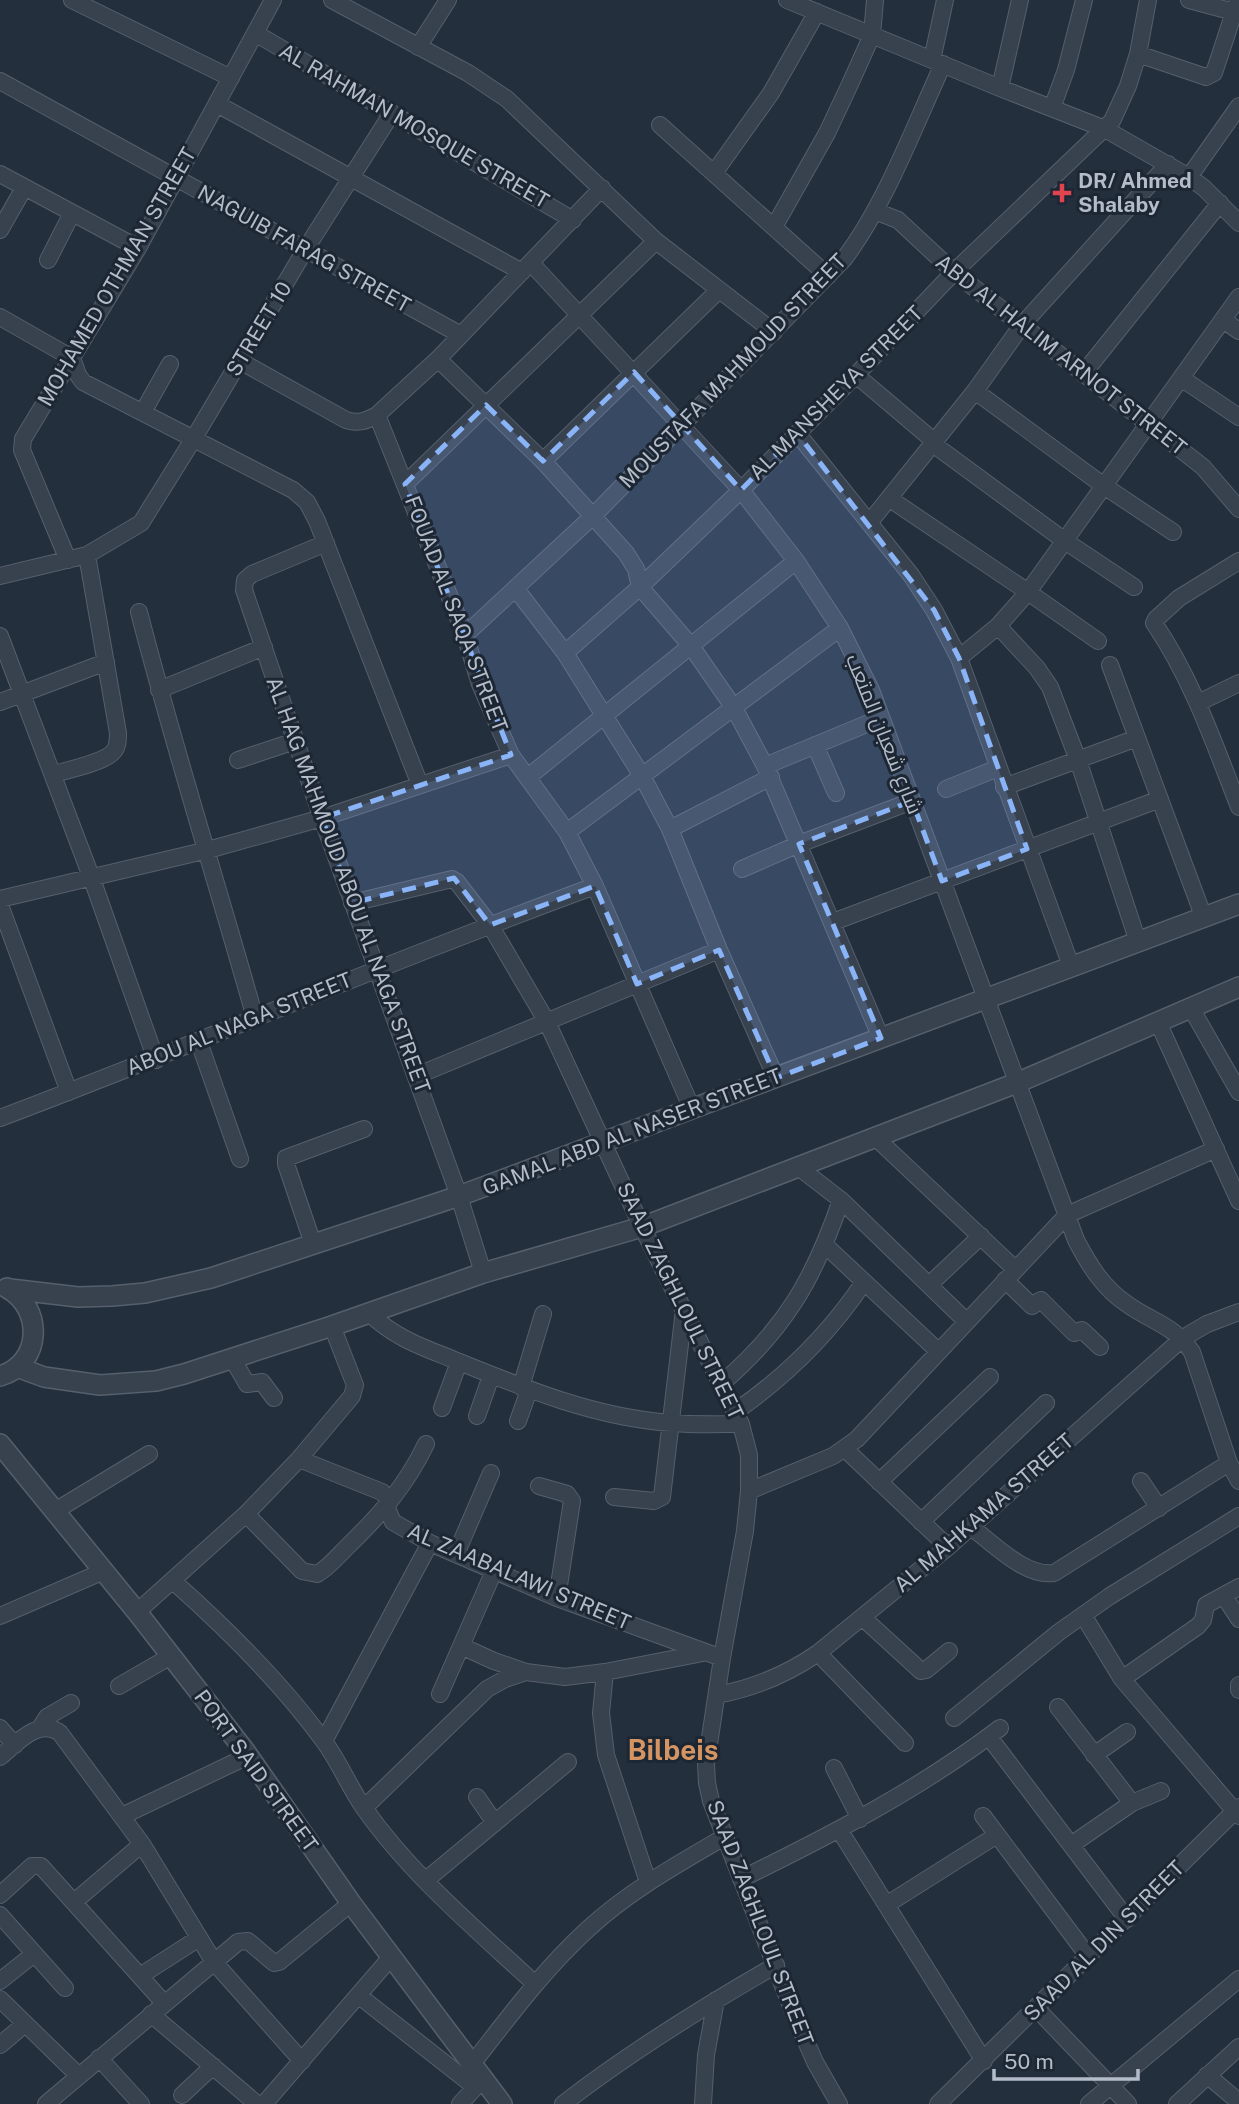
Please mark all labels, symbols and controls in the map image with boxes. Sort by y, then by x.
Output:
street label: AL RAHMAN MOSQUE STREET [275,38,554,213]
street label: MOHAMED OTHMAN STREET [32,143,201,411]
place label: DR/ Ahmed Shalaby [1078,168,1192,217]
street label: NAGUIB FARAG STREET [193,180,415,318]
marker: DR/ Ahmed Shalaby [1052,183,1072,203]
street label: MOUSTAFA MAHMOUD STREET [614,248,851,493]
street label: ABD AL HALIM ARNOT STREET [931,249,1192,460]
street label: STREET 10 [221,277,297,381]
street label: AL MANSHEYA STREET [744,301,928,485]
street label: FOUAD AL SAQA STREET [400,492,513,735]
street label: شارع شعبان المتعب [839,650,928,818]
street label: AL HAG MAHMOUD ABOU AL NAGA STREET [261,673,436,1097]
street label: ABOU AL NAGA STREET [122,967,355,1080]
street label: GAMAL ABD AL NASER STREET [479,1063,785,1200]
street label: SAAD ZAGHLOUL STREET [612,1178,749,1423]
street label: AL MAHKAMA STREET [889,1428,1078,1597]
street label: AL ZAABALAWI STREET [404,1518,635,1635]
street label: PORT SAID STREET [189,1685,324,1857]
district label: Bilbeis [627,1733,719,1766]
street label: SAAD ZAGHLOUL STREET [702,1797,819,2049]
street label: SAAD AL DIN STREET [1018,1855,1189,2026]
scale bar [994,2038,1138,2082]
text: 50 m [1004,2049,1054,2074]

